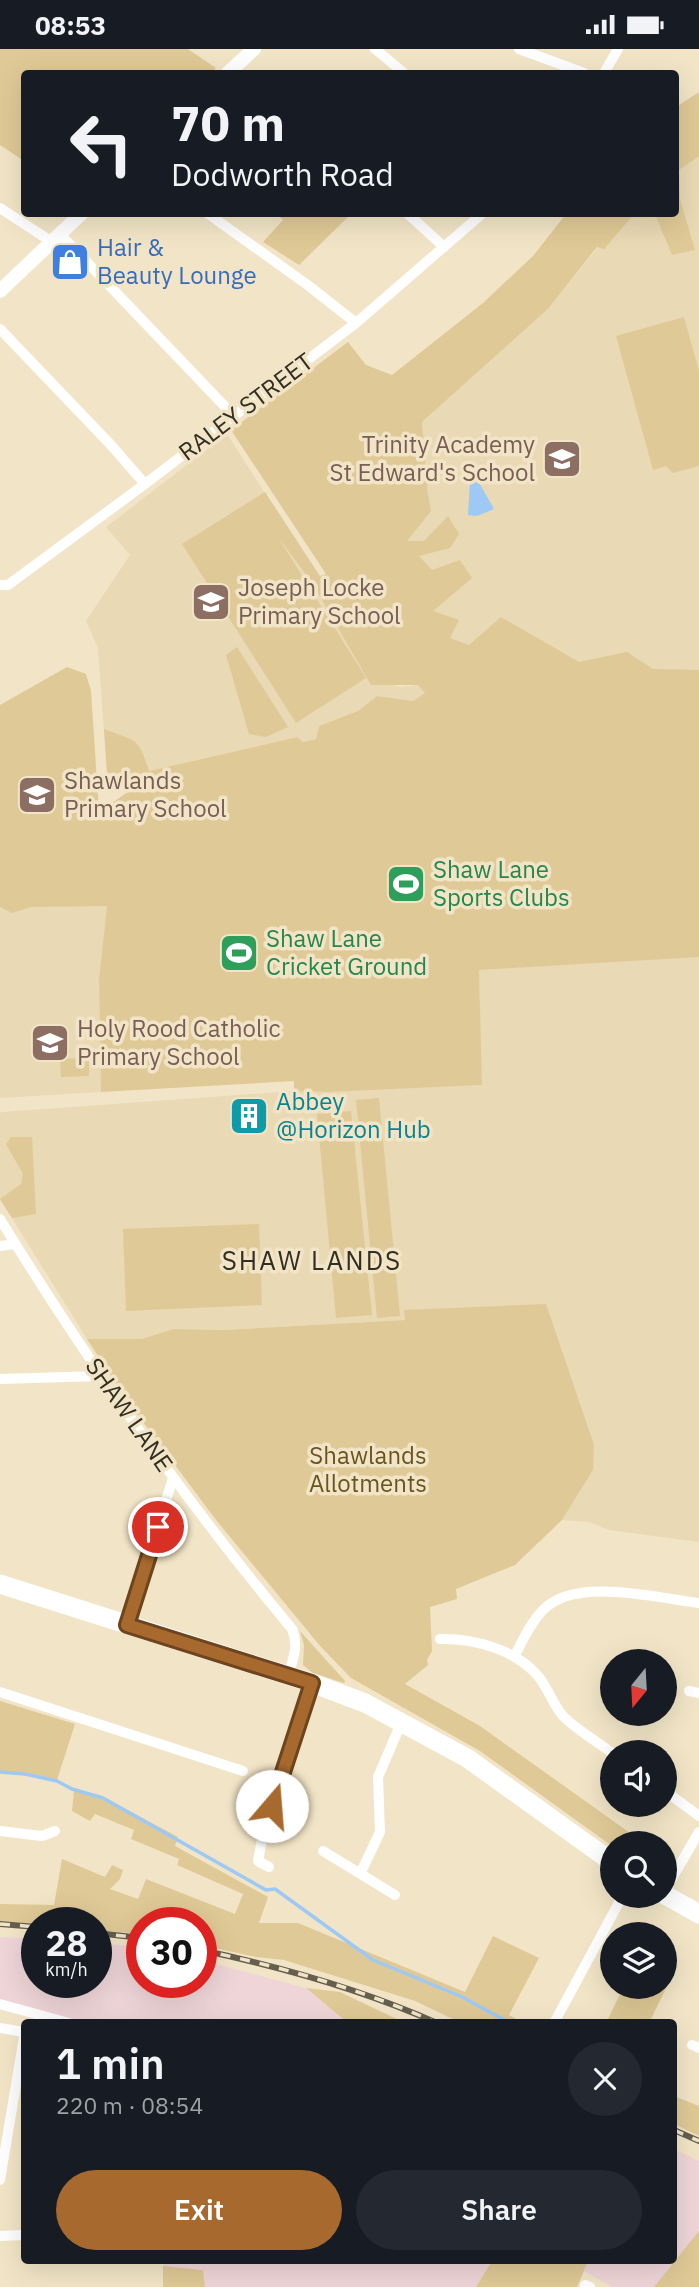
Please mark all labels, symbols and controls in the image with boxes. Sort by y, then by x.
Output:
text: 08:53 [35,8,106,42]
text: 70 m [171,91,285,154]
icon: left [56,98,147,189]
text: Dodworth Road [171,153,394,195]
place label: Hair & Beauty Lounge [97,231,257,291]
shop icon: Hair & Beauty Lounge [49,241,91,283]
street label: RALEY STREET [172,345,319,467]
place label: Trinity Academy St Edward's School [329,428,535,488]
school or university icon: Trinity Academy St Edward's School [541,438,583,480]
place label: Joseph Locke Primary School [238,571,401,631]
school or university icon: Joseph Locke Primary School [190,581,232,623]
place label: Shawlands Primary School [64,764,227,824]
school or university icon: Shawlands Primary School [16,774,58,816]
place label: Shaw Lane Sports Clubs [433,853,570,913]
sports icon: Shaw Lane Sports Clubs [385,863,427,905]
place label: Shaw Lane Cricket Ground [266,922,427,982]
sports icon: Shaw Lane Cricket Ground [218,932,260,974]
place label: Holy Rood Catholic Primary School [77,1012,281,1072]
school or university icon: Holy Rood Catholic Primary School [29,1022,71,1064]
place label: Abbey @Horizon Hub [276,1085,431,1145]
building icon: Abbey @Horizon Hub [228,1095,270,1137]
district label: SHAW LANDS [222,1243,402,1277]
street label: SHAW LANE [79,1351,181,1478]
park label: Shawlands Allotments [309,1439,427,1499]
pin [128,1497,188,1557]
icon: arrive [139,1508,177,1546]
north arrow [600,1649,677,1725]
map controls [600,1649,677,1999]
button: sound [600,1740,677,1817]
position arrow [235,1769,309,1843]
button: search [600,1831,677,1908]
speed limit sign: 30 [126,1907,217,1998]
text: 28 [45,1920,88,1966]
button: layers [600,1922,677,1999]
text: km/h [45,1958,88,1981]
text: 1 min [56,2036,165,2091]
button: close [568,2042,642,2116]
text: 220 m · 08:54 [56,2090,203,2120]
button: Exit [56,2170,342,2250]
button: Share [356,2170,642,2250]

